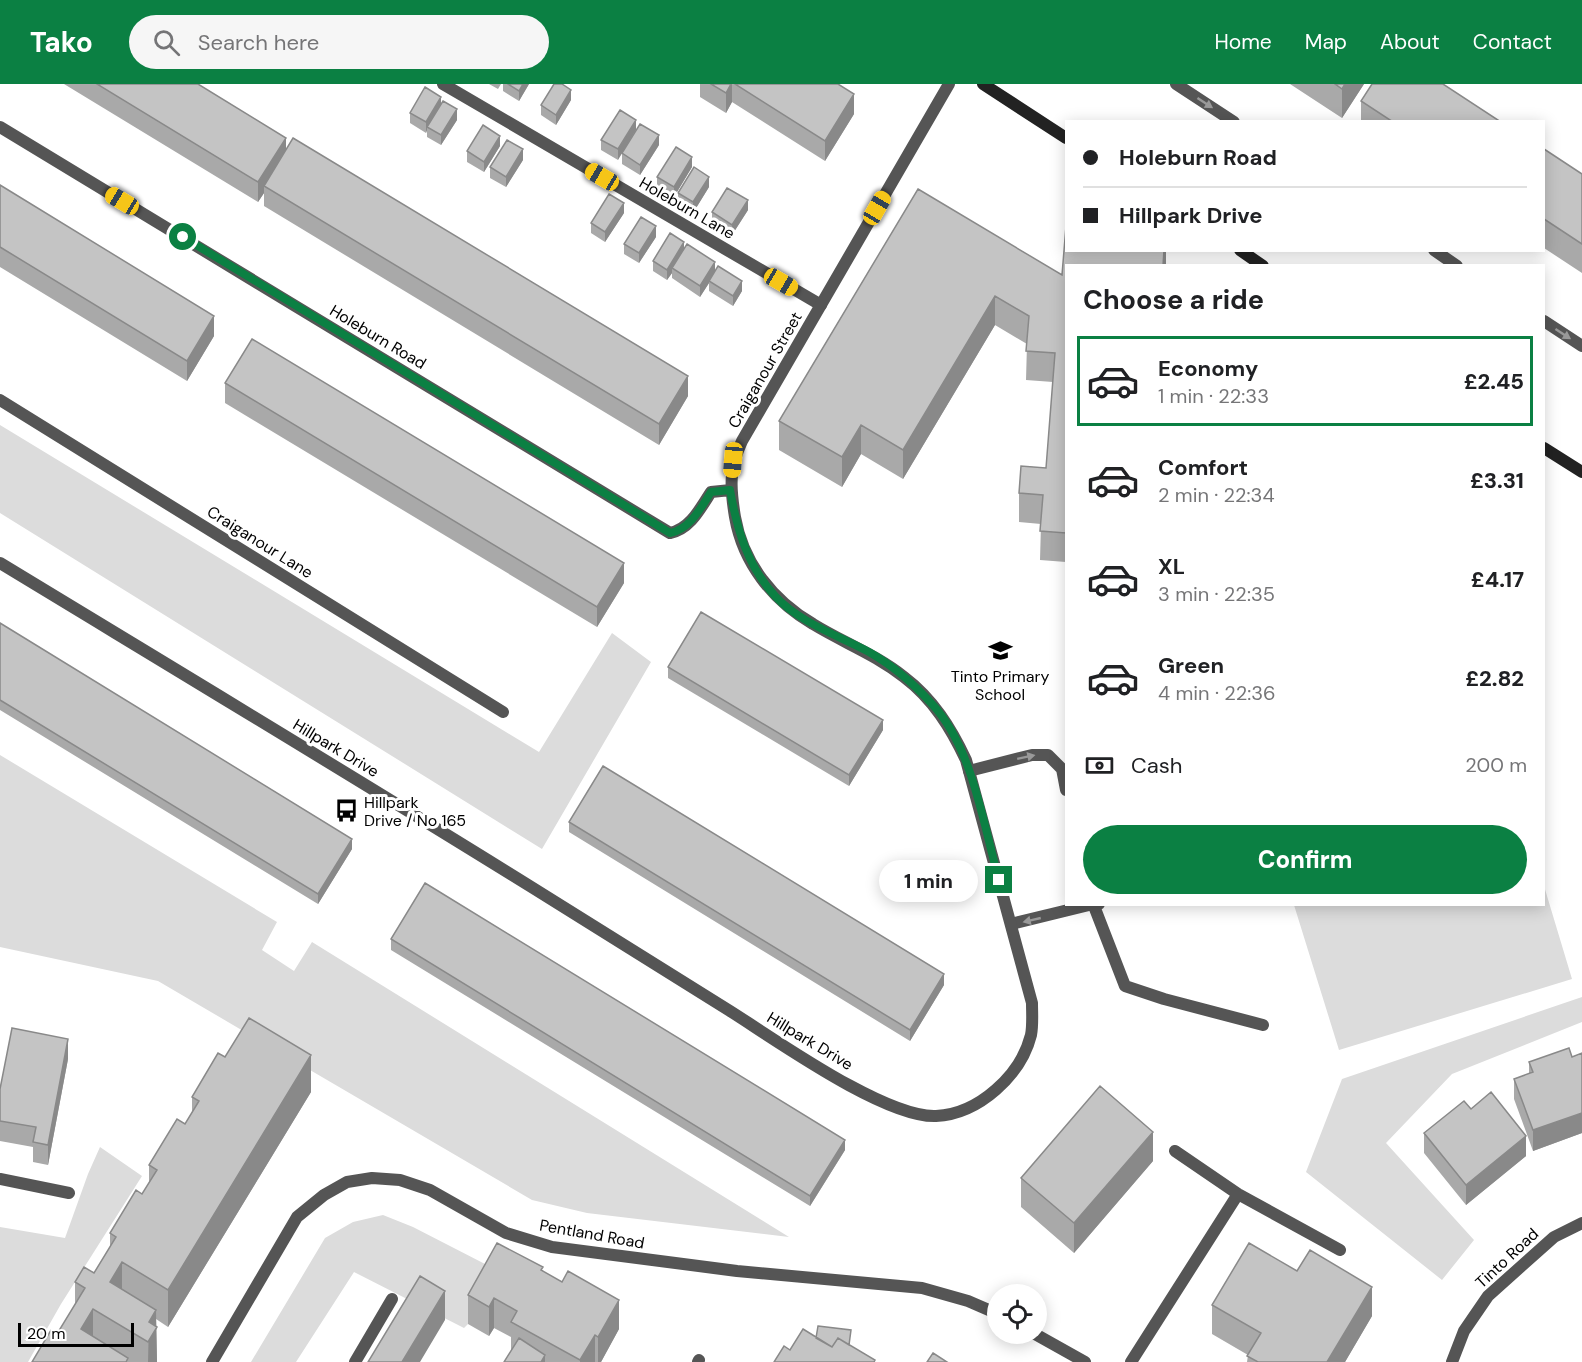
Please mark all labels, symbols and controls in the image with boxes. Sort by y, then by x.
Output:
search box [129,15,549,69]
text: Tako [30,24,93,61]
icon: search [150,26,183,59]
text: Search here [198,28,319,57]
text: Home [1214,28,1272,56]
text: Map [1305,28,1347,56]
text: About [1380,28,1440,56]
text: Contact [1473,28,1552,56]
one-way arrow [1197,97,1213,108]
text: Holeburn Road [1119,143,1277,172]
car [582,160,622,194]
street label: Holeburn Lane [635,172,739,244]
car [102,184,142,218]
car [860,188,894,228]
text: Hillpark Drive [1119,201,1262,230]
route start [169,223,196,250]
car [761,265,801,299]
text: Choose a ride [1083,282,1264,317]
street label: Holeburn Road [326,300,430,374]
street label: Craiganour Street [723,308,807,432]
one-way arrow [1555,328,1571,339]
icon: car [1086,354,1140,408]
text: Economy [1158,354,1258,383]
text: £2.45 [1464,367,1524,396]
text: 1 min · 22:33 [1158,383,1269,409]
car [722,441,744,479]
icon: car [1086,453,1140,507]
text: Comfort [1158,453,1248,482]
text: £3.31 [1470,466,1524,495]
text: 2 min · 22:34 [1158,482,1275,508]
street label: Craiganour Lane [203,501,317,583]
icon: car [1086,552,1140,606]
text: XL [1158,552,1185,581]
text: £4.17 [1471,565,1524,594]
text: 3 min · 22:35 [1158,581,1275,607]
school or university icon: Tinto Primary School [987,638,1013,664]
icon: car [1086,651,1140,705]
text: Green [1158,651,1224,680]
text: £2.82 [1465,664,1524,693]
place label: Tinto Primary School [951,666,1049,705]
text: 4 min · 22:36 [1158,680,1276,706]
street label: Hillpark Drive [289,714,383,782]
icon: cash [1083,749,1116,782]
text: Cash [1131,751,1182,780]
one-way arrow [1017,752,1036,761]
text: 200 m [1465,752,1527,778]
place label: Hillpark Drive / No 165 [364,792,466,831]
bus stop icon: Hillpark Drive / No 165 [333,798,359,824]
button: Confirm [1083,825,1527,894]
callout: 1 min [879,859,978,901]
route end [985,866,1012,893]
text: 1 min [904,868,953,894]
one-way arrow [1023,915,1041,925]
street label: Hillpark Drive [763,1007,857,1075]
street label: Pentland Road [538,1214,646,1254]
street label: Tinto Road [1471,1223,1543,1293]
map controls [987,1284,1047,1344]
button: locate [987,1284,1047,1344]
scale bar [18,1320,134,1348]
text: 20 m [27,1323,66,1344]

